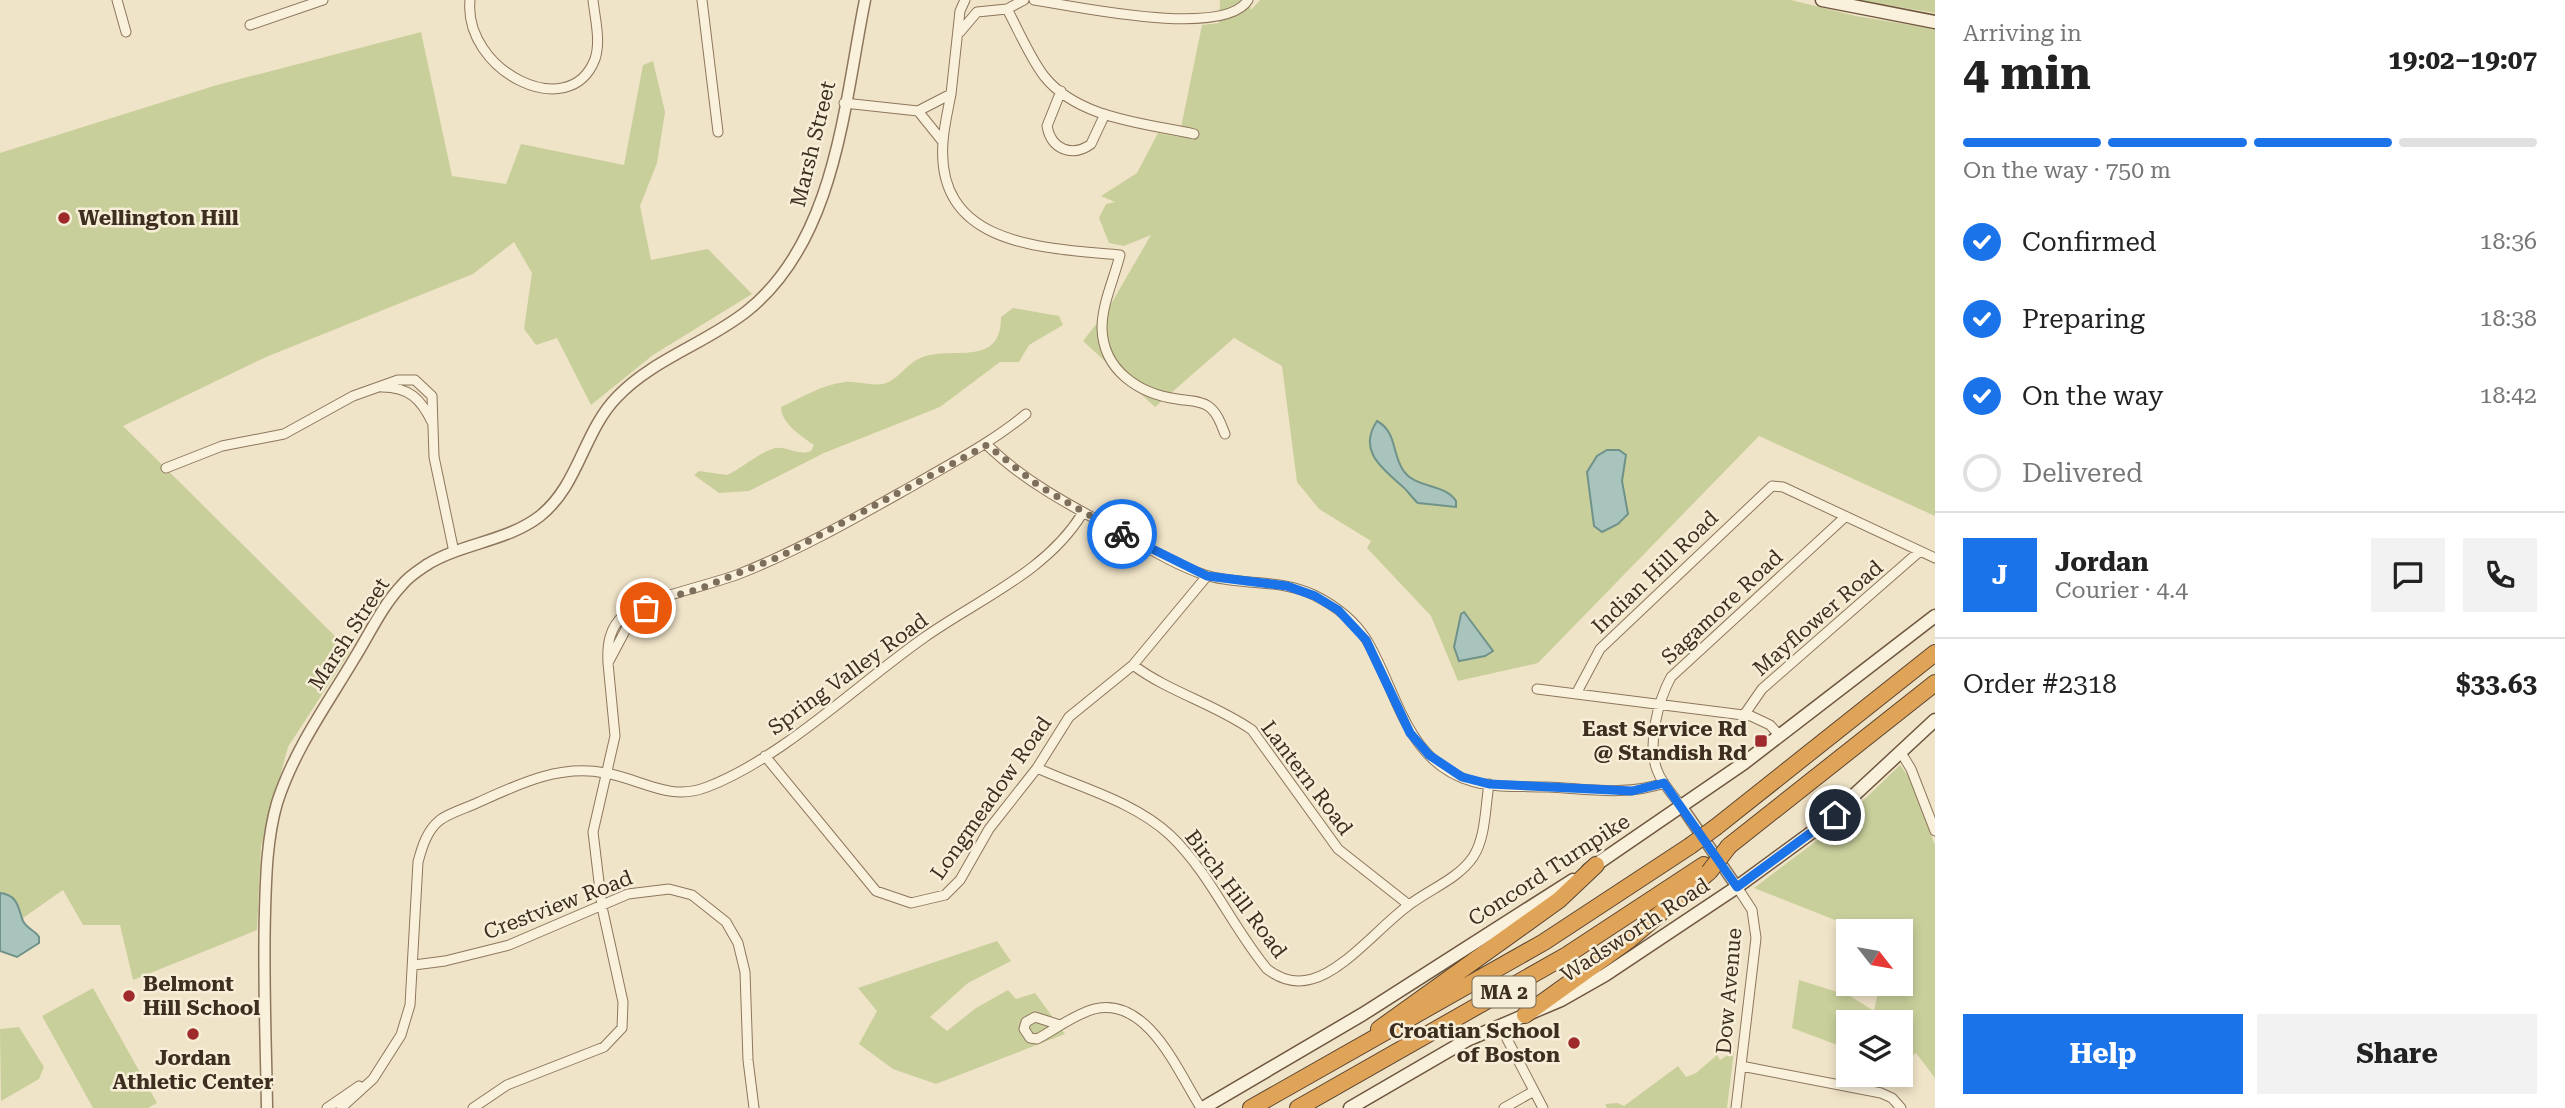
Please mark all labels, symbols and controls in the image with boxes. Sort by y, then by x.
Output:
text: Arriving in [1963,20,2082,47]
text: 19:02–19:07 [2388,45,2537,75]
text: 4 min [1963,46,2091,100]
street label: Marsh Street [786,78,840,209]
text: On the way · 750 m [1963,157,2171,184]
place label: Wellington Hill [78,206,239,230]
marker: Wellington Hill [56,210,72,226]
icon: check [1963,223,2001,261]
text: Confirmed [2022,227,2157,257]
text: 18:36 [2480,228,2537,255]
icon: check [1963,300,2001,338]
text: Preparing [2022,304,2145,334]
text: 18:38 [2480,305,2537,332]
icon: check [1963,377,2001,415]
text: On the way [2022,381,2163,411]
text: 18:42 [2480,382,2537,409]
text: Delivered [2022,458,2143,488]
courier [1087,499,1157,569]
street label: Indian Hill Road [1587,505,1723,638]
icon: bike [1103,515,1141,553]
button: chat [2371,538,2445,612]
button: phone [2463,538,2537,612]
street label: Sagamore Road [1657,545,1788,669]
text: Jordan [2055,547,2149,577]
street label: Mayflower Road [1748,555,1888,681]
text: J [1992,560,2008,590]
street label: Marsh Street [304,573,394,695]
text: Courier · 4.4 [2055,577,2188,604]
pin [616,578,676,638]
icon: bag [627,589,665,627]
street label: Spring Valley Road [764,608,933,740]
text: Order #2318 [1963,669,2117,699]
text: $33.63 [2456,669,2537,699]
street label: Longmeadow Road [926,711,1057,884]
street label: Lantern Road [1256,716,1358,840]
place label: East Service Rd @ Standish Rd [1582,717,1747,765]
marker: East Service Rd @ Standish Rd [1753,733,1769,749]
pin [1805,785,1865,845]
icon: home [1816,796,1854,834]
street label: Concord Turnpike [1464,809,1634,931]
street label: Birch Hill Road [1180,825,1292,963]
street label: Crestview Road [480,865,636,944]
street label: Wadsworth Road [1556,873,1714,987]
north arrow [1836,919,1913,996]
map controls [1836,919,1913,1087]
street label: Dow Avenue [1712,927,1746,1055]
place label: Belmont Hill School [143,972,260,1020]
road number: MA 2 [1472,976,1536,1008]
marker: Belmont Hill School [121,988,137,1004]
button: layers [1836,1010,1913,1087]
button: Help [1963,1014,2243,1094]
button: Share [2257,1014,2537,1094]
place label: Croatian School of Boston [1389,1019,1560,1067]
marker: Jordan Athletic Center [185,1026,201,1042]
marker: Croatian School of Boston [1566,1035,1582,1051]
place label: Jordan Athletic Center [113,1046,274,1094]

